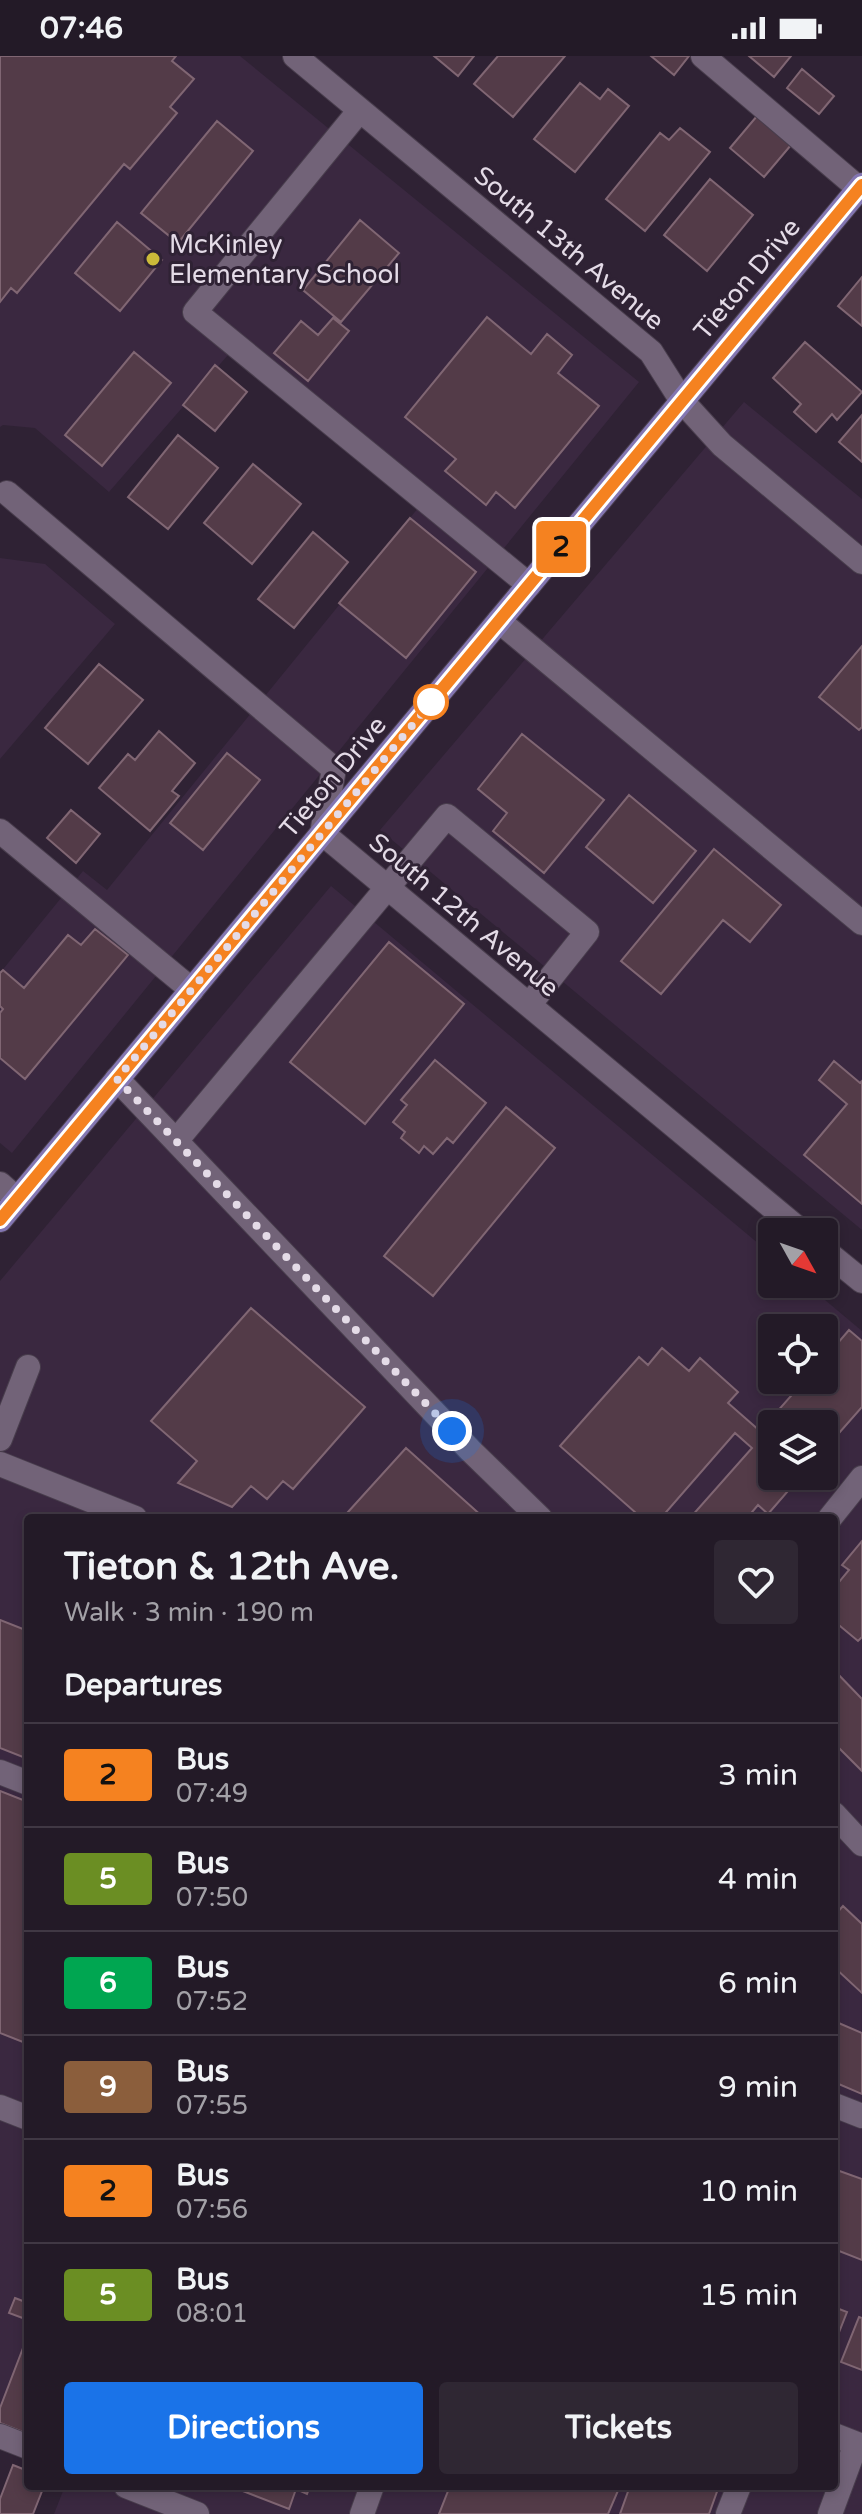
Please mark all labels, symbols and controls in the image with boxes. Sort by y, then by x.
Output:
text: 07:46 [40,10,123,47]
street label: South 13th Avenue [468,159,670,337]
street label: Tieton Drive [687,212,807,346]
place label: McKinley Elementary School [169,229,400,290]
marker: McKinley Elementary School [144,250,162,268]
line badge: 2 [535,521,587,573]
text: 2 [552,530,570,564]
unlabelled marker [414,685,448,719]
street label: Tieton Drive [273,710,393,844]
street label: South 12th Avenue [363,826,565,1004]
north arrow [758,1218,838,1298]
map controls [758,1218,838,1490]
button: locate [758,1314,838,1394]
button: layers [758,1410,838,1490]
your location [432,1411,472,1451]
button: heart [714,1540,798,1624]
text: Tieton & 12th Ave. [64,1544,399,1590]
text: Walk · 3 min · 190 m [64,1597,314,1628]
text: Departures [64,1667,222,1704]
text: Bus [176,1741,229,1778]
text: 3 min [718,1757,798,1794]
text: 2 [99,1758,117,1792]
text: 07:49 [176,1778,248,1809]
text: Bus [176,1845,229,1882]
text: 4 min [718,1861,798,1898]
text: 5 [99,1862,117,1896]
text: 07:50 [176,1882,248,1913]
text: Bus [176,1949,229,1986]
text: 6 min [718,1965,798,2002]
text: 6 [99,1966,117,2000]
text: 07:52 [176,1986,248,2017]
text: Bus [176,2053,229,2090]
text: 9 min [718,2069,798,2106]
text: 9 [99,2070,117,2104]
text: 07:55 [176,2090,248,2121]
text: Bus [176,2157,229,2194]
text: 10 min [699,2173,798,2210]
text: 2 [99,2174,117,2208]
text: 07:56 [176,2194,248,2225]
text: Bus [176,2261,229,2298]
text: 15 min [699,2277,798,2314]
text: 5 [99,2278,117,2312]
text: 08:01 [176,2298,248,2329]
button: Directions [64,2382,423,2474]
button: Tickets [439,2382,798,2474]

